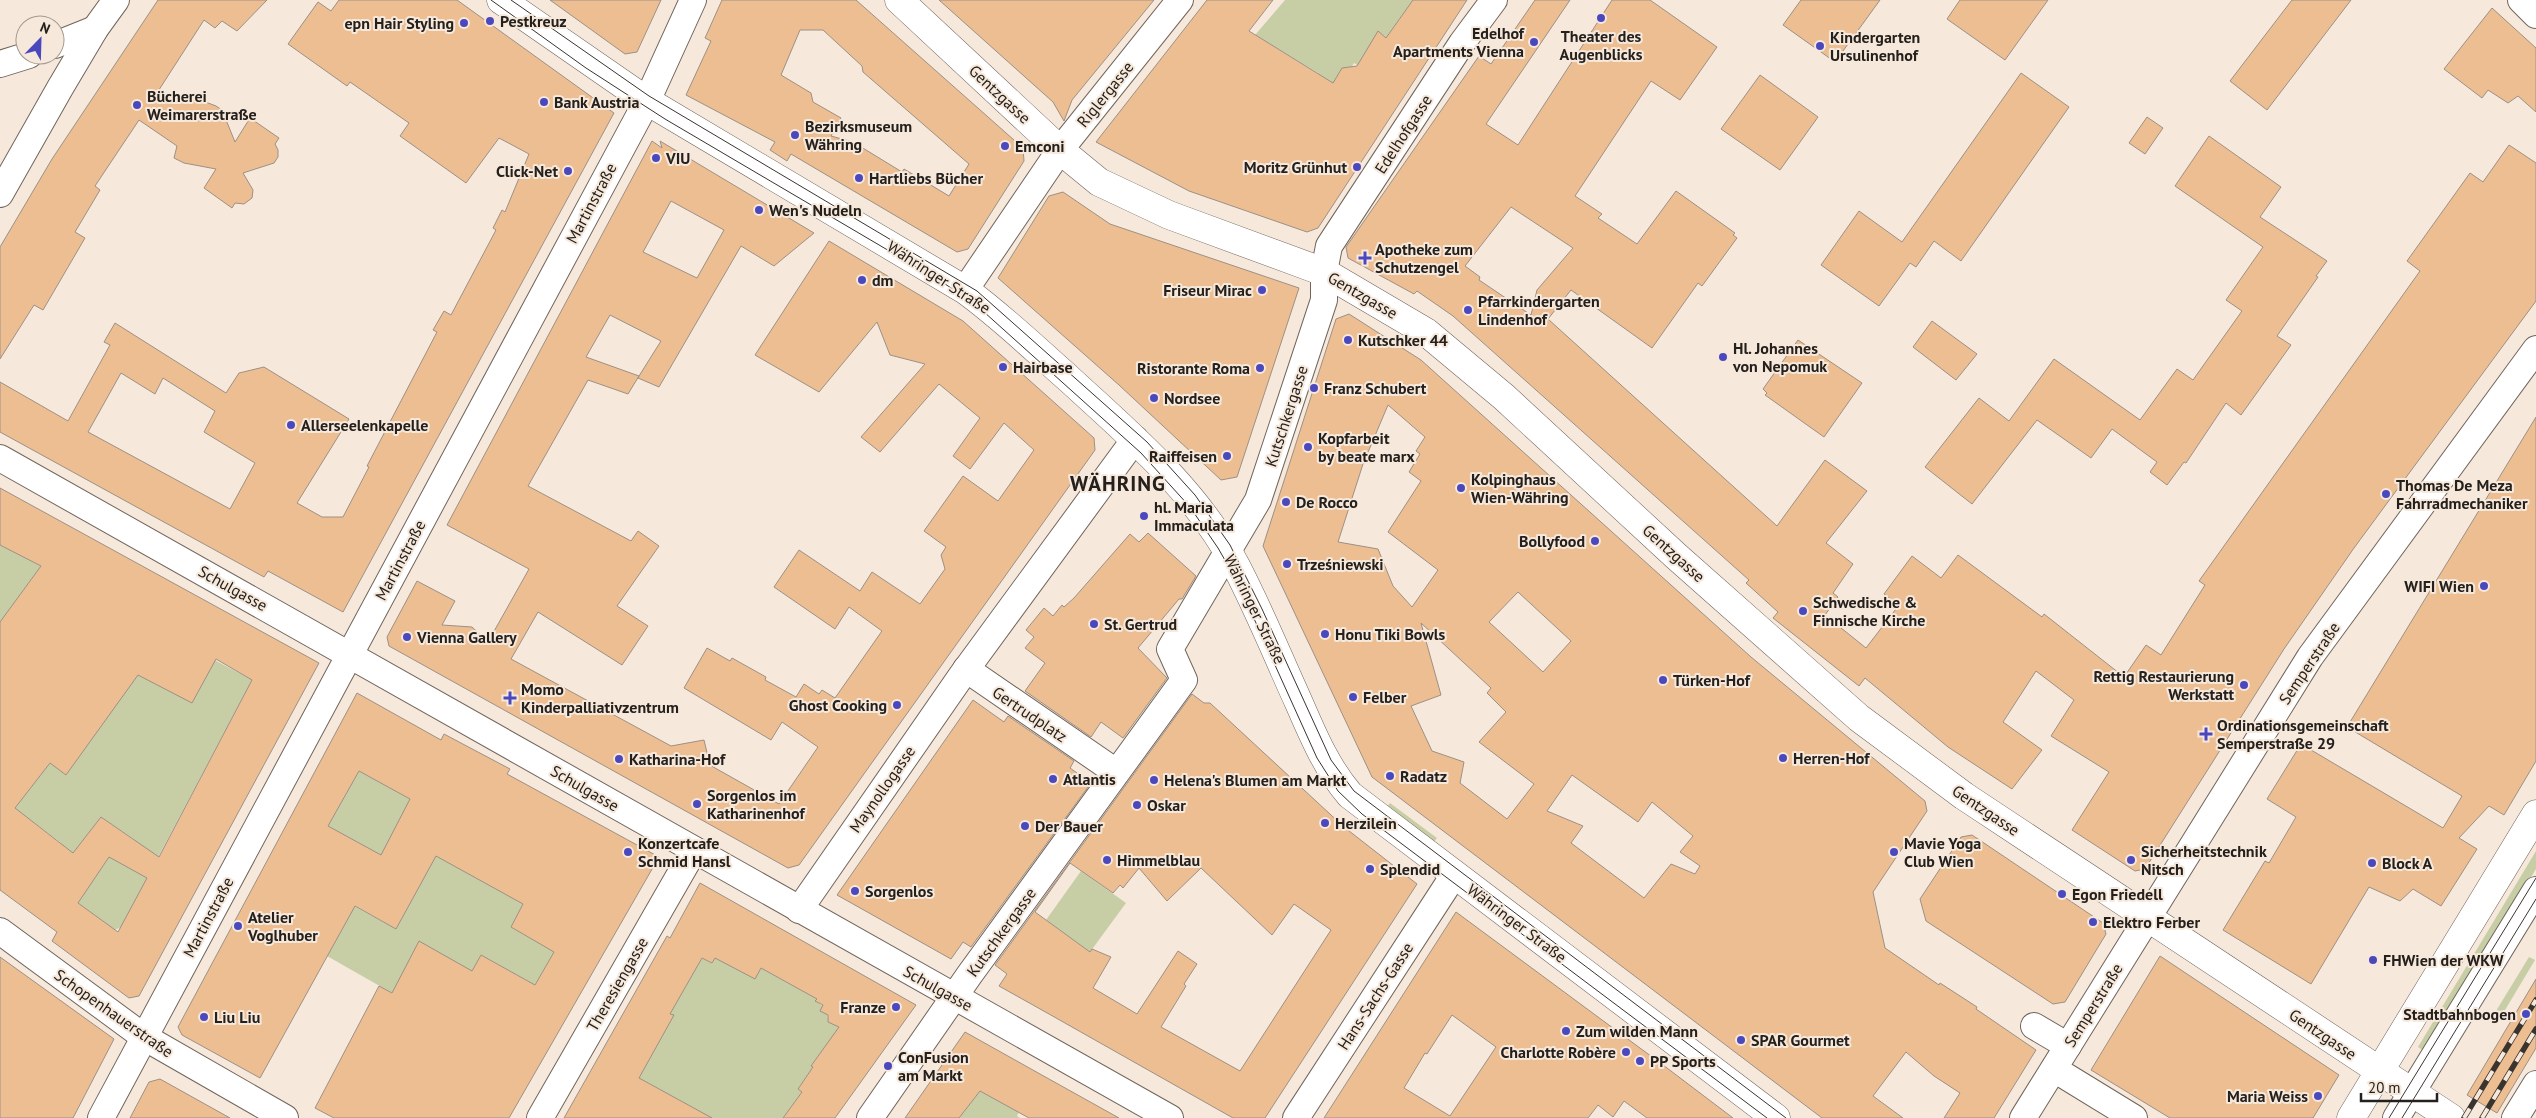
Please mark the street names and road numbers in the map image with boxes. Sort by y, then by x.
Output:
street label: Riglergasse [1072,57,1138,131]
street label: Gentzgasse [965,60,1035,128]
street label: Edelhofgasse [1370,91,1436,177]
street label: Martinstraße [561,159,621,247]
street label: Währinger Straße [884,236,994,318]
street label: Gentzgasse [1325,267,1401,323]
street label: Kutschkergasse [1260,363,1312,469]
street label: Martinstraße [370,516,430,604]
street label: Gentzgasse [1639,520,1709,586]
street label: Währinger Straße [1220,551,1290,667]
street label: Schulgasse [195,561,271,615]
street label: Semperstraße [2274,618,2344,708]
street label: Gertrudplatz [989,682,1071,746]
street label: Maynollogasse [845,742,919,836]
street label: Schulgasse [547,760,623,816]
street label: Gentzgasse [1948,780,2024,840]
street label: Martinstraße [178,873,238,961]
street label: Währinger Straße [1463,879,1571,967]
street label: Kutschkergasse [962,884,1040,980]
street label: Theresiengasse [582,933,652,1035]
street label: Hans-Sachs-Gasse [1333,938,1417,1054]
street label: Semperstraße [2059,959,2127,1051]
street label: Schulgasse [900,961,976,1015]
street label: Schopenhauerstraße [51,964,177,1062]
street label: Gentzgasse [2285,1004,2361,1064]

